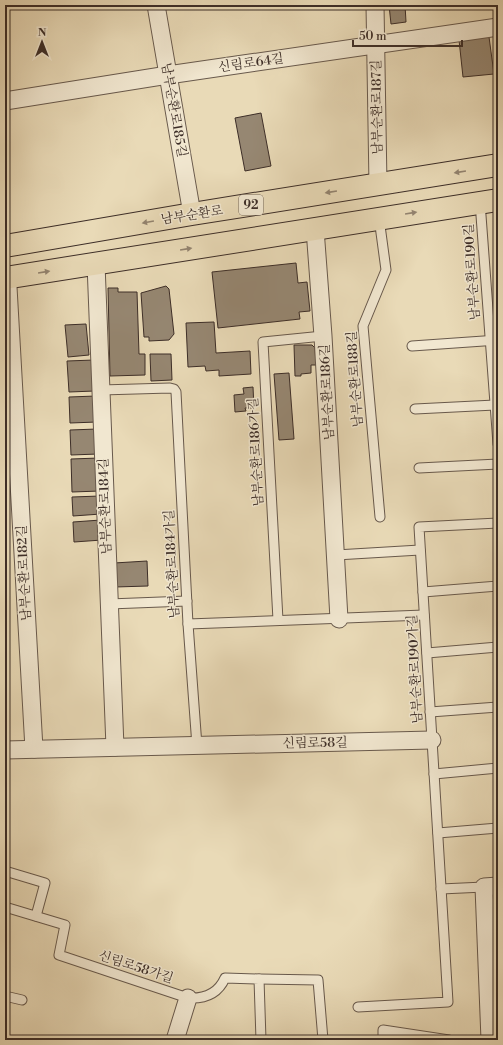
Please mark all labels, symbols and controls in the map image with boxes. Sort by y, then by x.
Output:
north arrow [22,22,62,62]
scale bar [353,22,462,48]
text: N [38,26,47,40]
text: 50 m [359,29,387,44]
street label: 신림로64길 [217,50,285,76]
street label: 남부순환로187길 [368,59,386,155]
street label: 남부순환로185길 [158,61,190,159]
one-way arrow [453,169,466,175]
one-way arrow [325,190,337,196]
road number: 92 [239,195,263,215]
street label: 남부순환로 [160,202,225,228]
one-way arrow [405,210,417,216]
one-way arrow [141,219,154,225]
street label: 남부순환로190길 [461,223,483,321]
one-way arrow [180,246,192,252]
one-way arrow [37,269,50,275]
street label: 남부순환로188길 [344,330,366,428]
street label: 남부순환로186길 [316,343,338,441]
street label: 남부순환로186가길 [245,397,267,507]
street label: 남부순환로184길 [95,457,115,555]
street label: 남부순환로184가길 [161,509,183,619]
street label: 남부순환로182길 [13,525,35,621]
street label: 남부순환로190가길 [404,614,426,724]
street label: 신림로58길 [282,734,348,752]
street label: 신림로58가길 [96,947,176,987]

